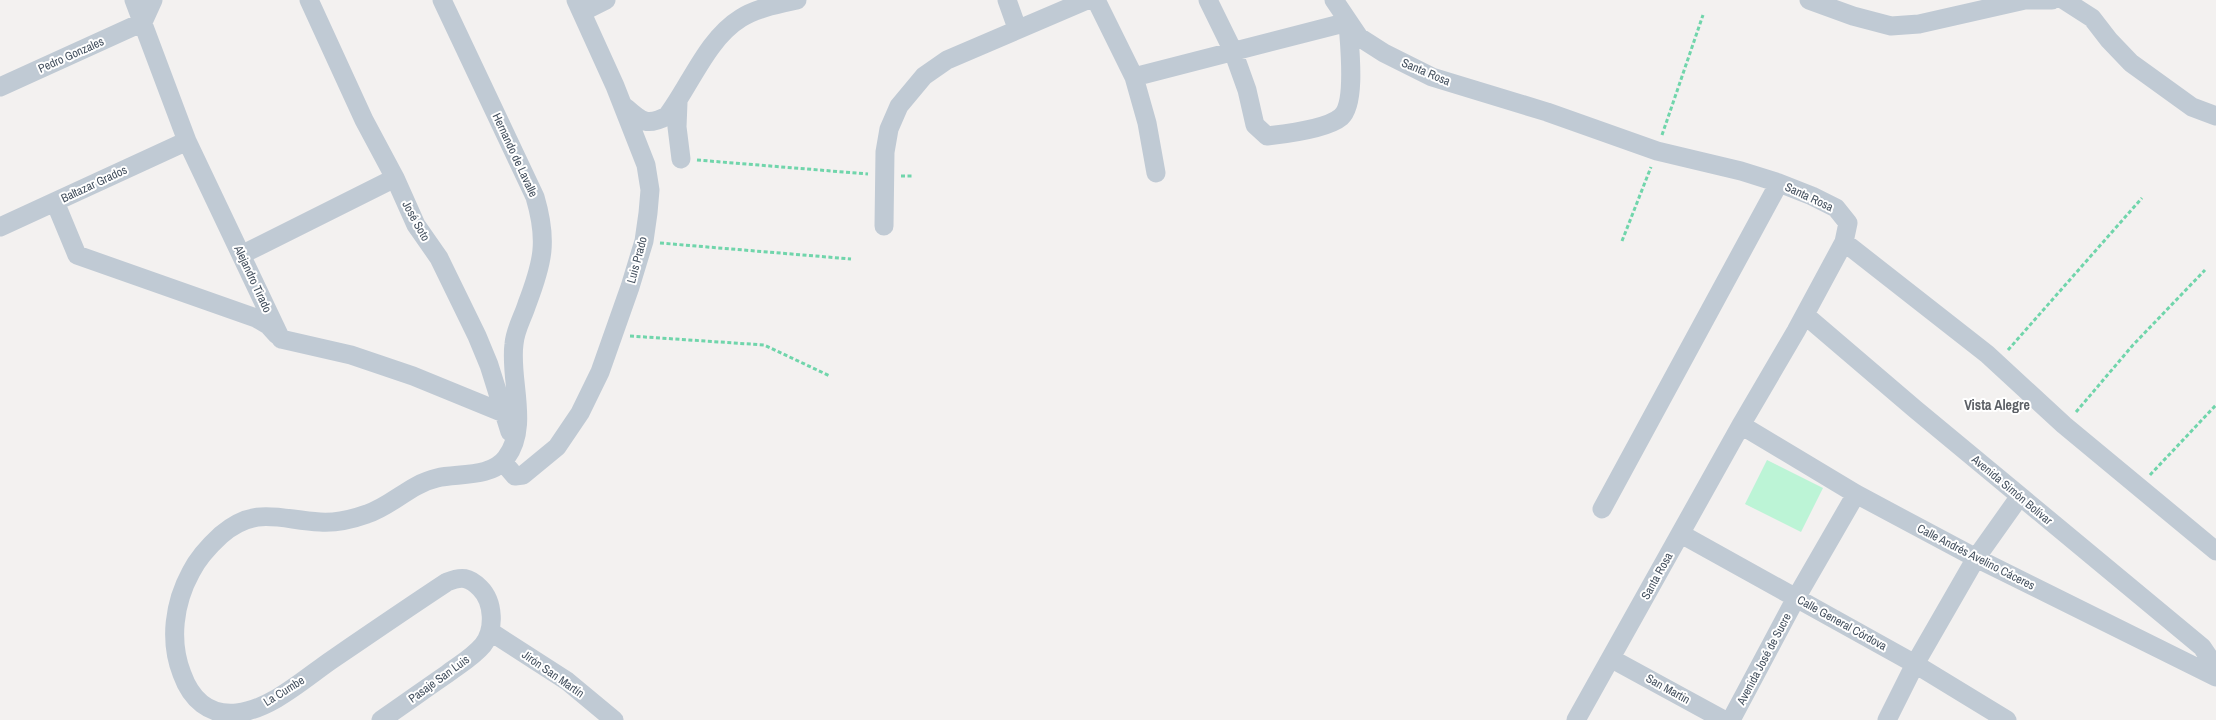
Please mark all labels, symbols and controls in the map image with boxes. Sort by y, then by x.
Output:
street label: Pedro Gonzales [36,33,107,77]
street label: Santa Rosa [1399,55,1453,90]
street label: Hernando de Lavalle [489,110,541,200]
street label: Baltazar Grados [58,162,130,206]
street label: Santa Rosa [1782,179,1836,215]
street label: José Soto [398,198,434,244]
street label: Luis Prado [623,235,651,285]
street label: Alejandro Tirado [230,242,276,315]
district label: Vista Alegre [1964,396,2030,414]
street label: Avenida Simón Bolívar [1968,451,2056,529]
street label: Calle Andrés Avelino Cáceres [1914,520,2038,594]
street label: Santa Rosa [1638,549,1677,602]
street label: Calle General Córdova [1794,592,1890,655]
street label: Avenida José de Sucre [1733,610,1795,708]
street label: Jirón San Martín [519,647,587,701]
street label: Pasaje San Luis [405,651,473,707]
street label: San Martin [1643,670,1693,708]
street label: La Cumbe [261,672,307,710]

